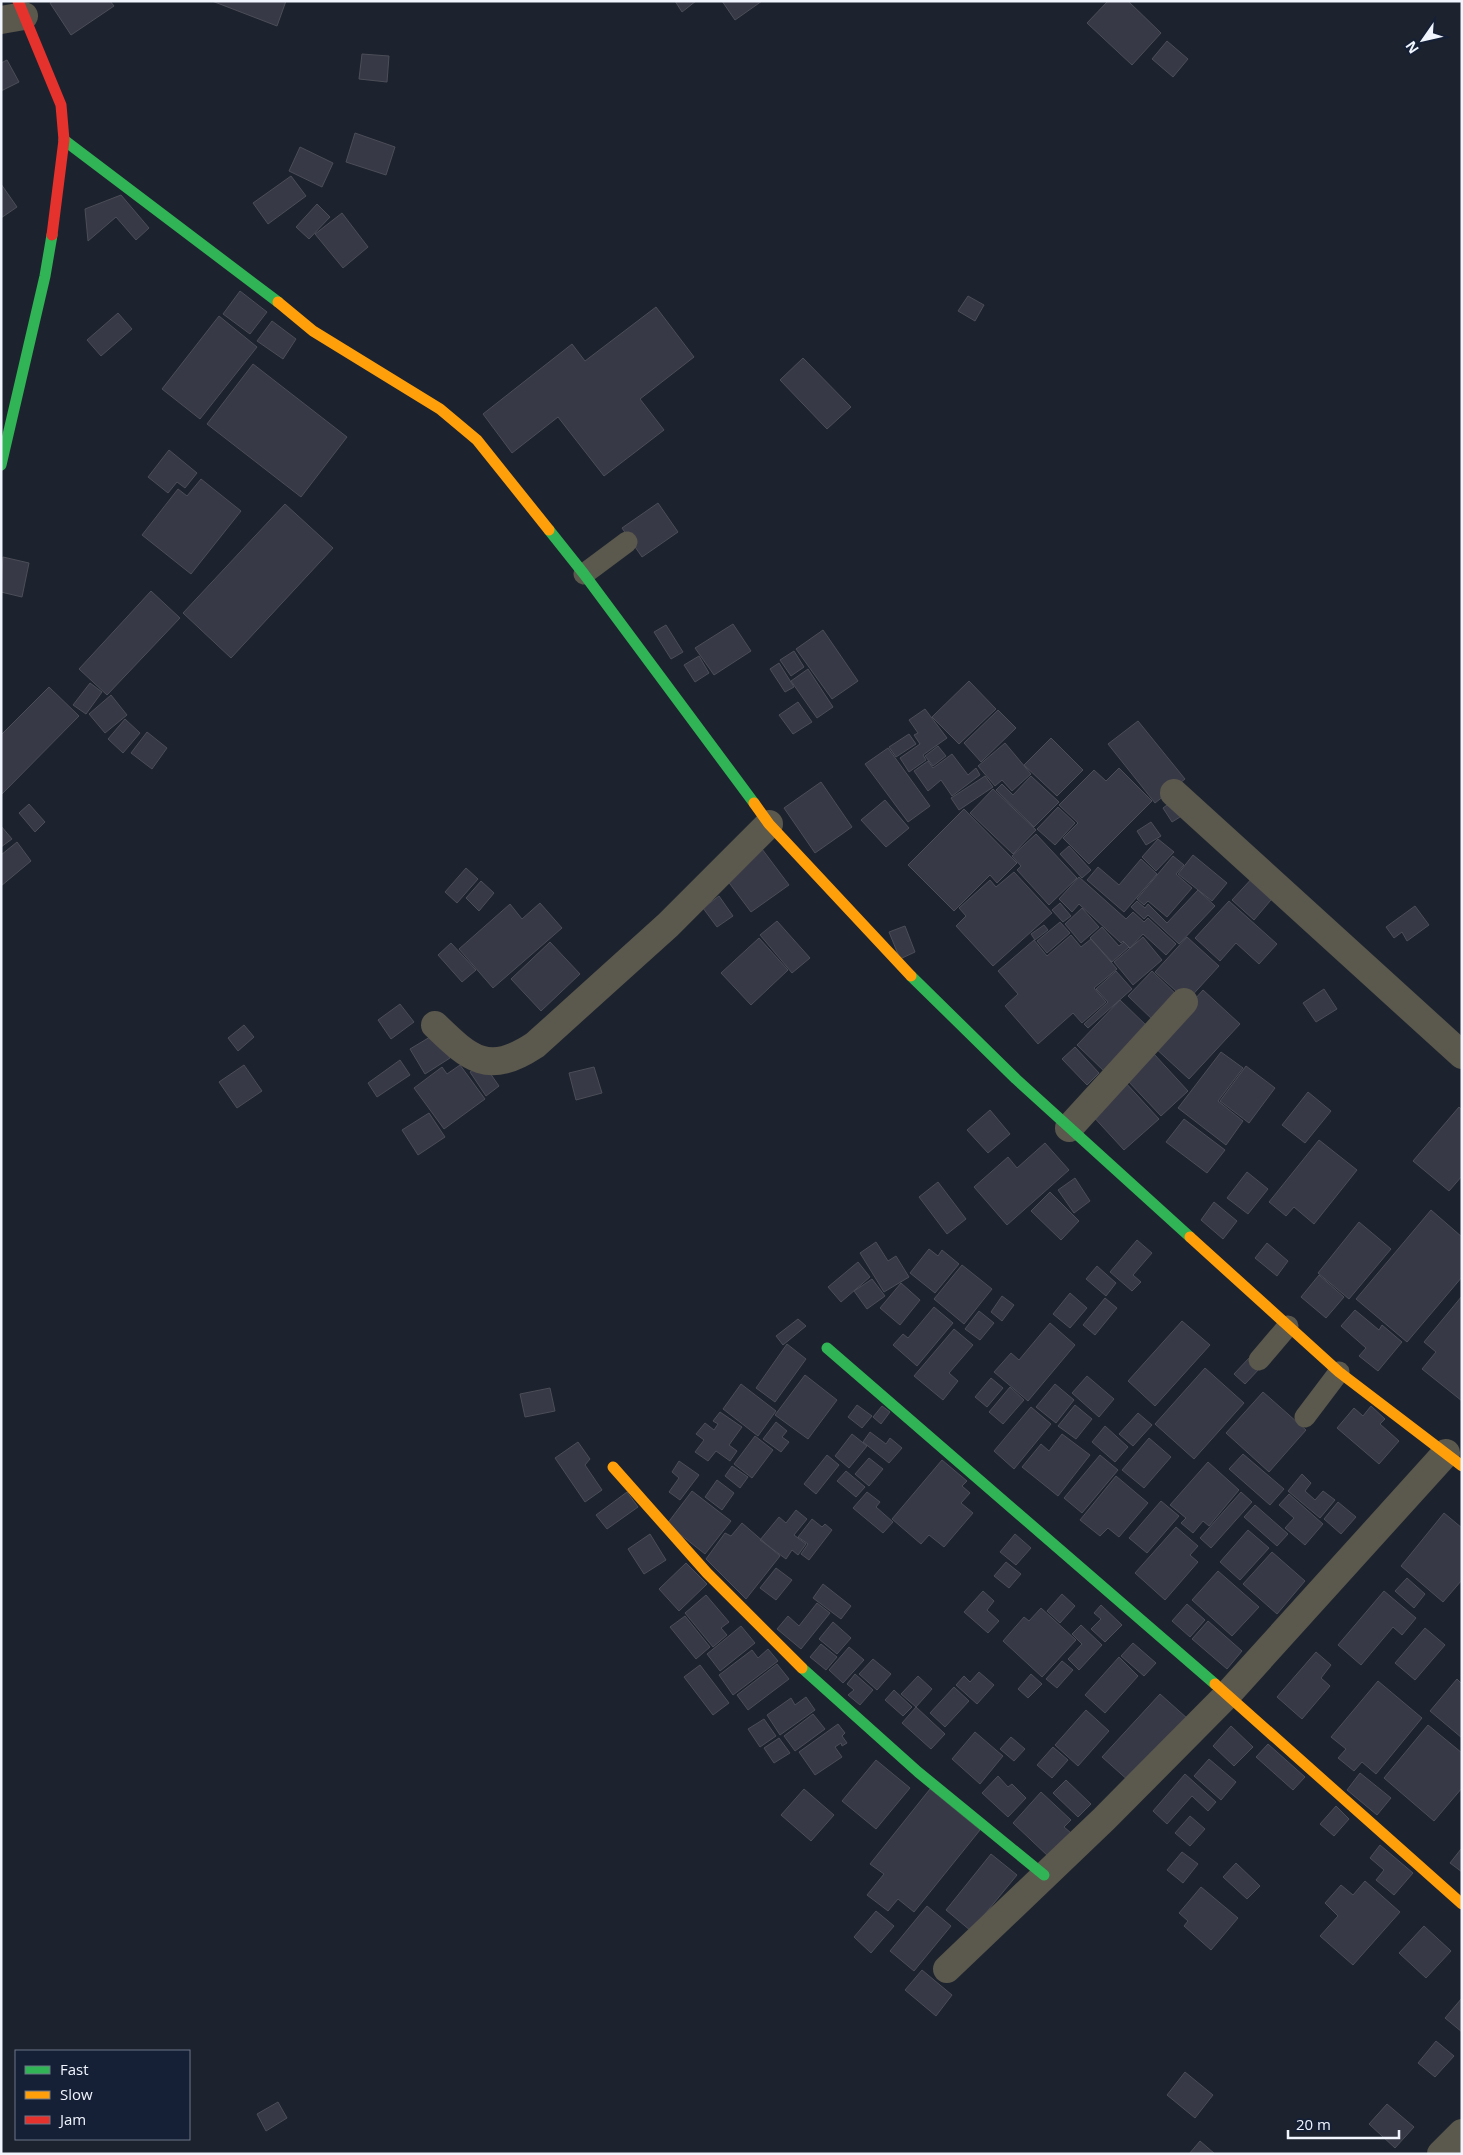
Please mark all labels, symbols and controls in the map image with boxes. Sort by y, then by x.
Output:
north arrow [1398,15,1448,65]
text: N [1401,38,1423,58]
legend [15,2050,190,2140]
text: Fast [60,2059,89,2079]
text: Slow [60,2084,93,2104]
scale bar [1288,2108,1399,2140]
text: Jam [58,2109,86,2129]
text: 20 m [1296,2114,1331,2134]

